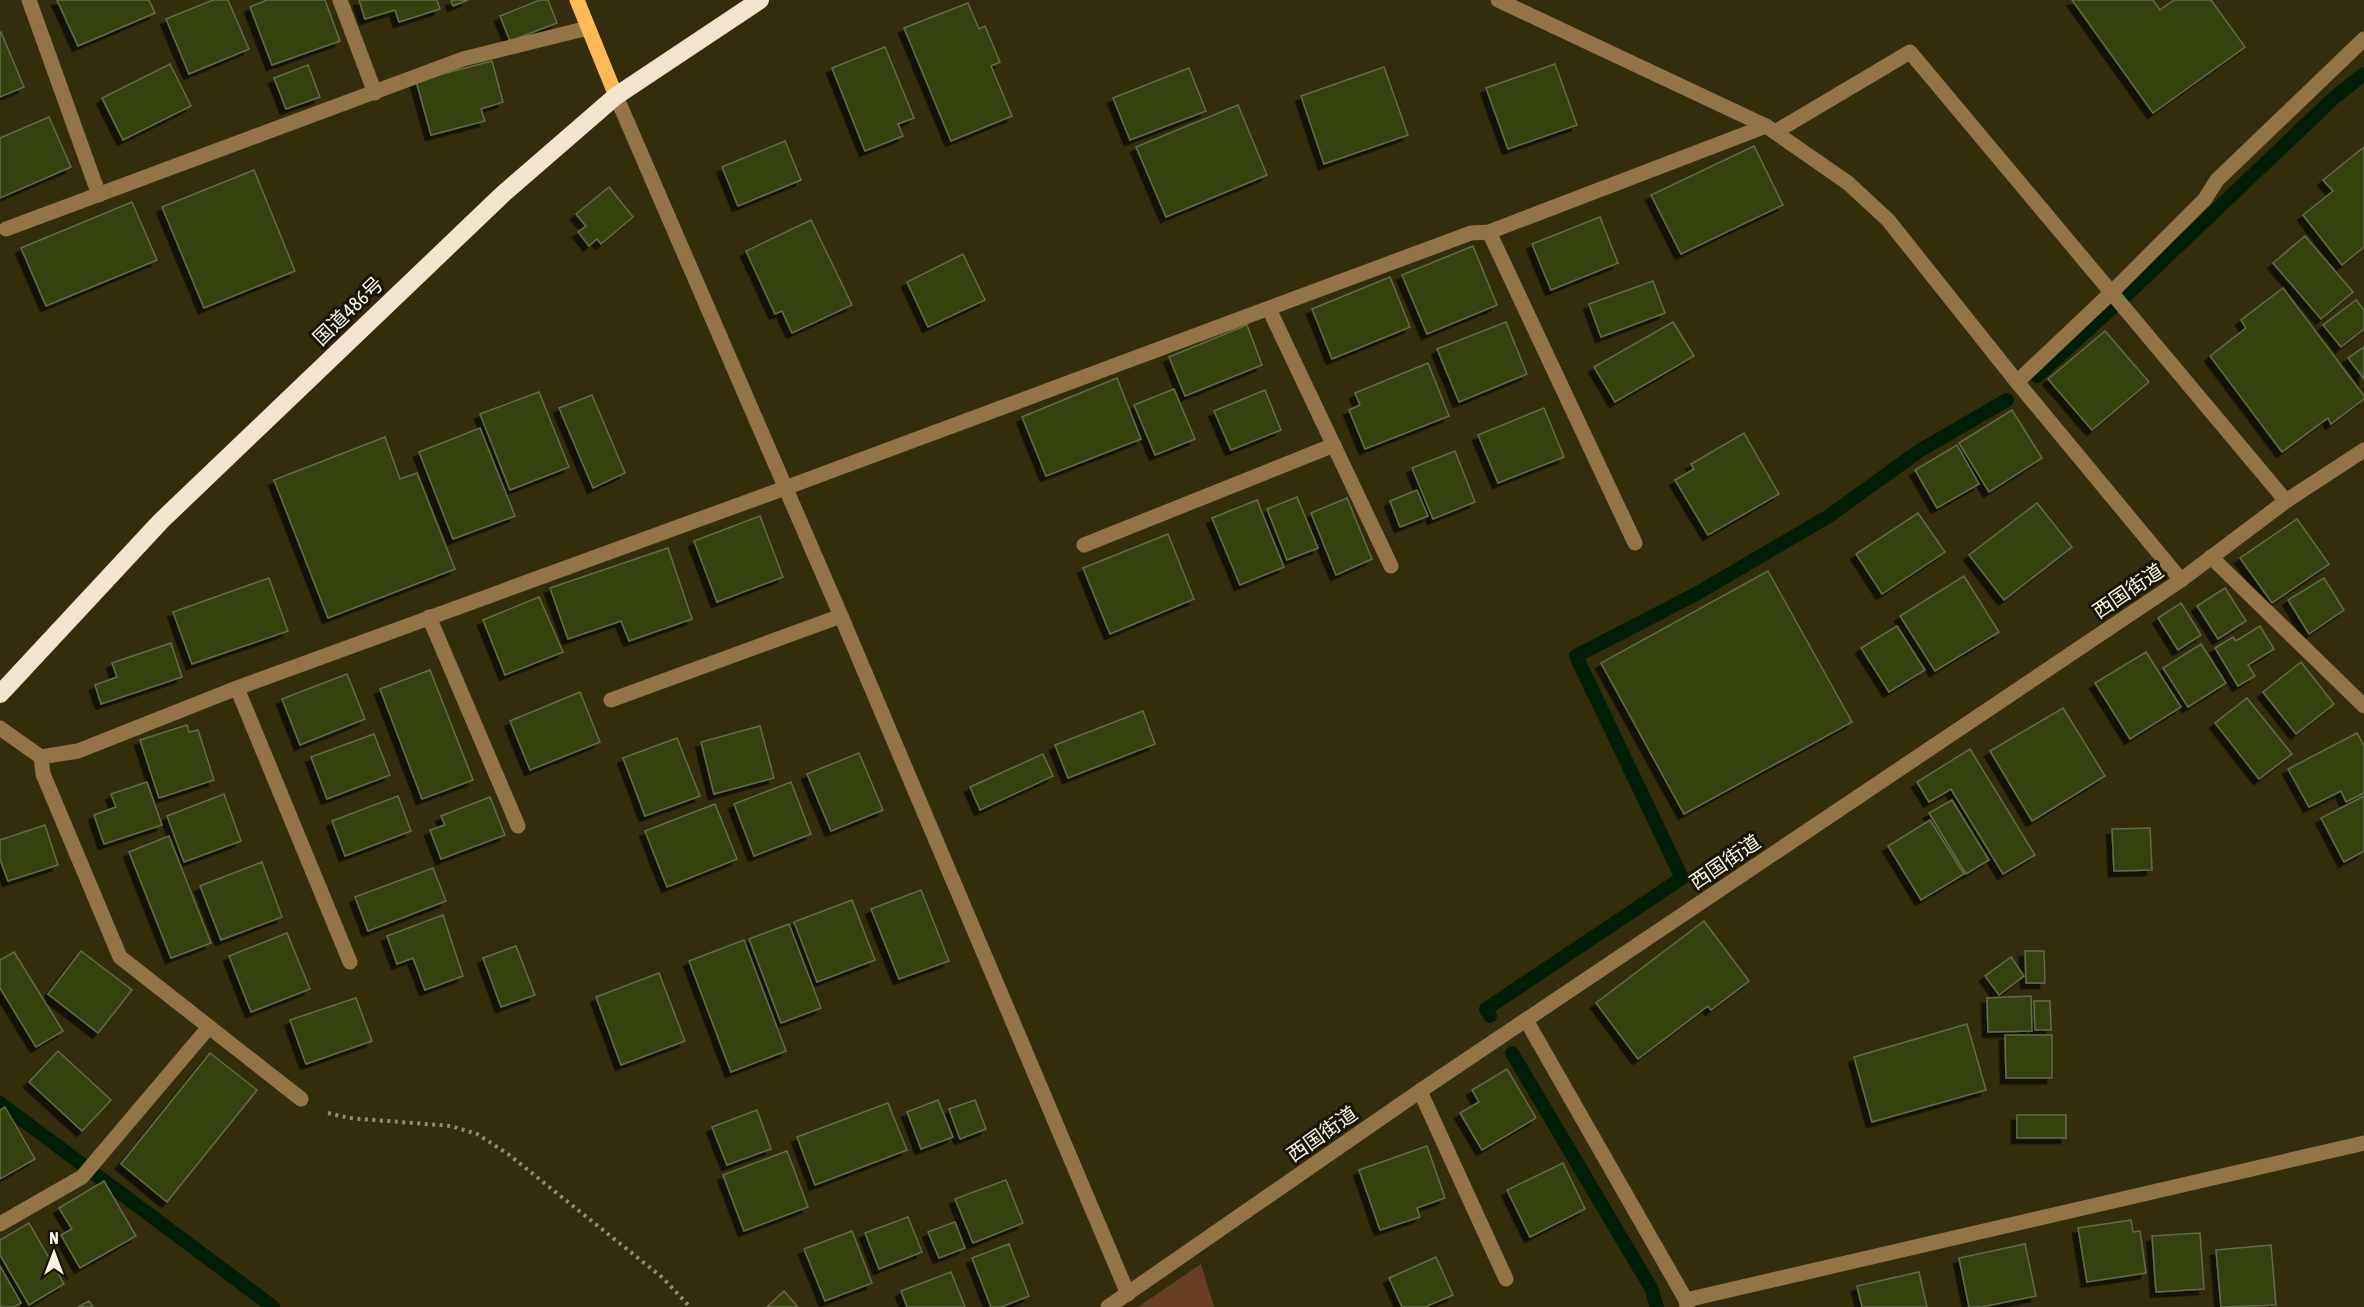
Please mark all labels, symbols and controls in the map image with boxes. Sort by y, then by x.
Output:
street label: 国道486号 [308,272,387,350]
street label: 西国街道 [2088,559,2167,622]
street label: 西国街道 [1685,830,1764,893]
street label: 西国街道 [1282,1101,1361,1166]
north arrow [24,1223,84,1283]
text: N [49,1229,59,1247]

